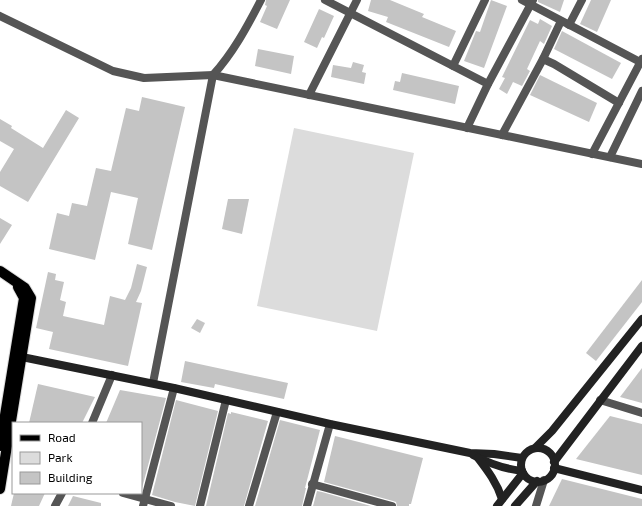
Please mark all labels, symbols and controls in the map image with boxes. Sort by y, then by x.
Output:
legend [12,422,142,494]
text: Road [48,430,76,444]
text: Park [48,450,73,464]
text: Building [48,470,93,484]

